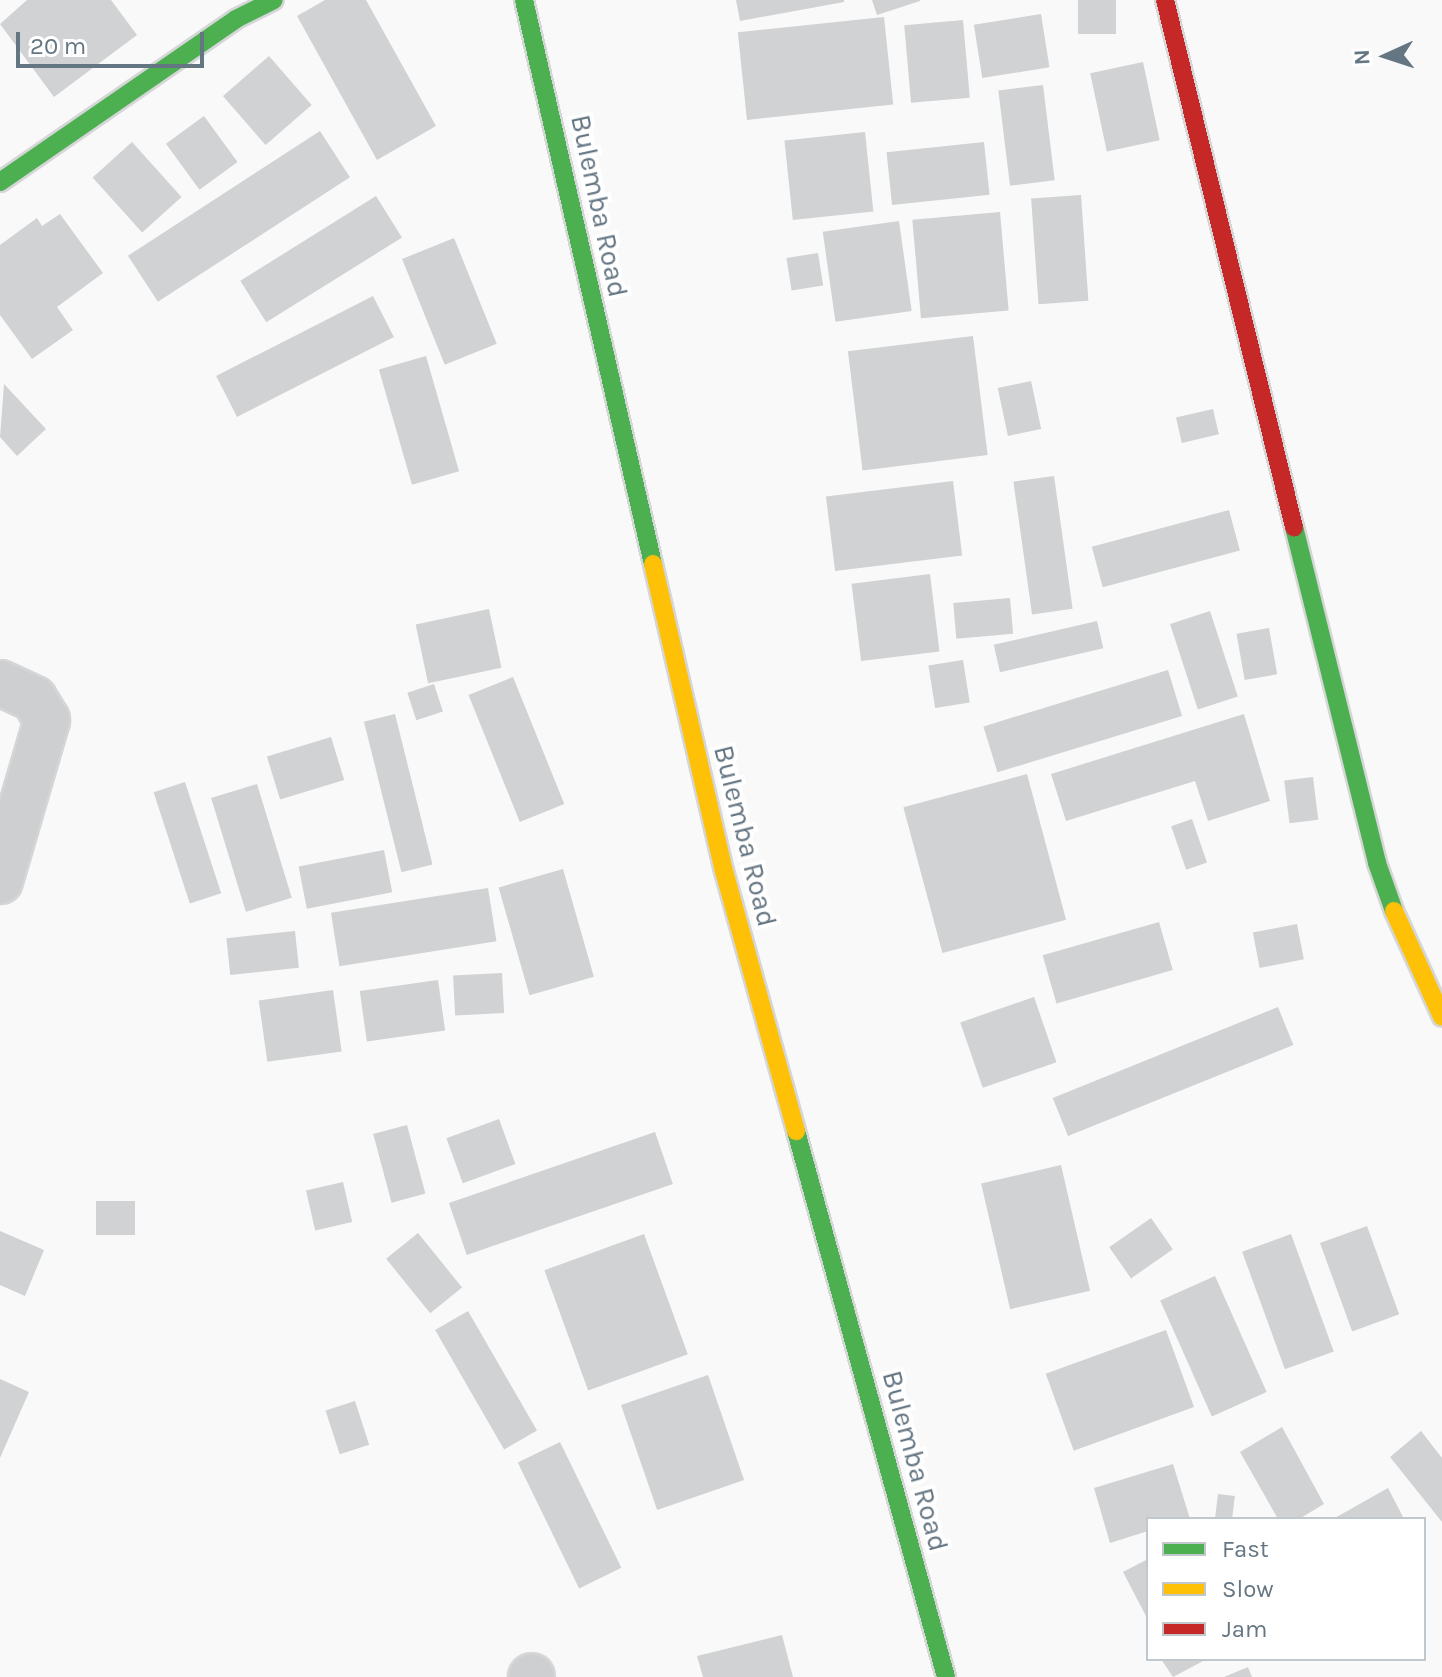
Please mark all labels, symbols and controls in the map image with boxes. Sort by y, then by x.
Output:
scale bar [20,16,208,66]
north arrow [1346,16,1426,96]
text: 20 m [30,32,86,60]
text: N [1349,49,1375,66]
street label: Bulemba Road [563,112,635,300]
street label: Bulemba Road [706,742,784,930]
street label: Bulemba Road [875,1367,955,1555]
legend [1146,1517,1426,1661]
text: Fast [1222,1535,1269,1563]
text: Slow [1222,1575,1274,1603]
text: Jam [1222,1615,1267,1643]

